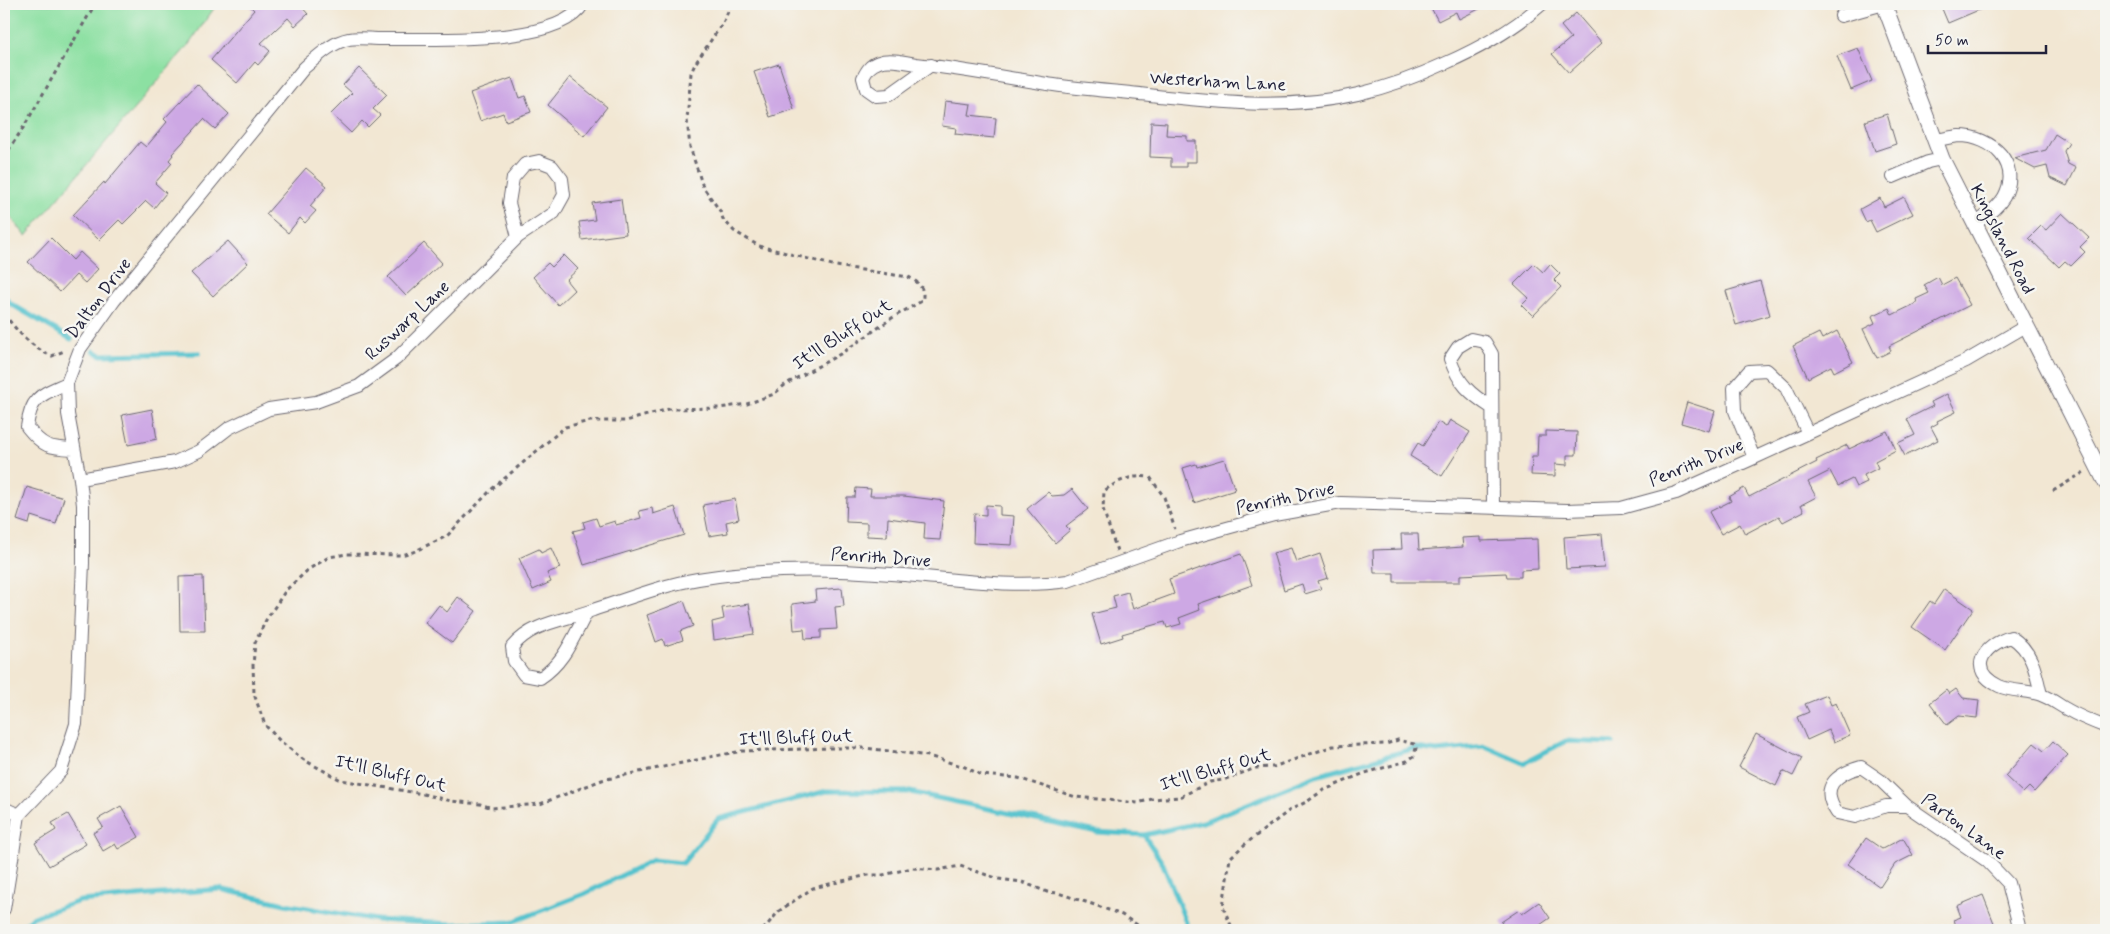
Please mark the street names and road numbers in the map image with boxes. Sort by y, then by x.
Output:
street label: Westerham Lane [1149,66,1287,98]
street label: Kingsland Road [1963,180,2040,299]
street label: Dalton Drive [60,253,137,344]
street label: Ruswarp Lane [360,275,455,366]
street label: It'll Bluff Out [788,294,897,376]
street label: Penrith Drive [1645,433,1747,493]
street label: Penrith Drive [1234,477,1337,521]
street label: Penrith Drive [830,543,932,573]
street label: It'll Bluff Out [739,724,854,752]
street label: It'll Bluff Out [1157,743,1274,797]
street label: It'll Bluff Out [333,749,449,799]
street label: Parton Lane [1916,788,2011,866]

